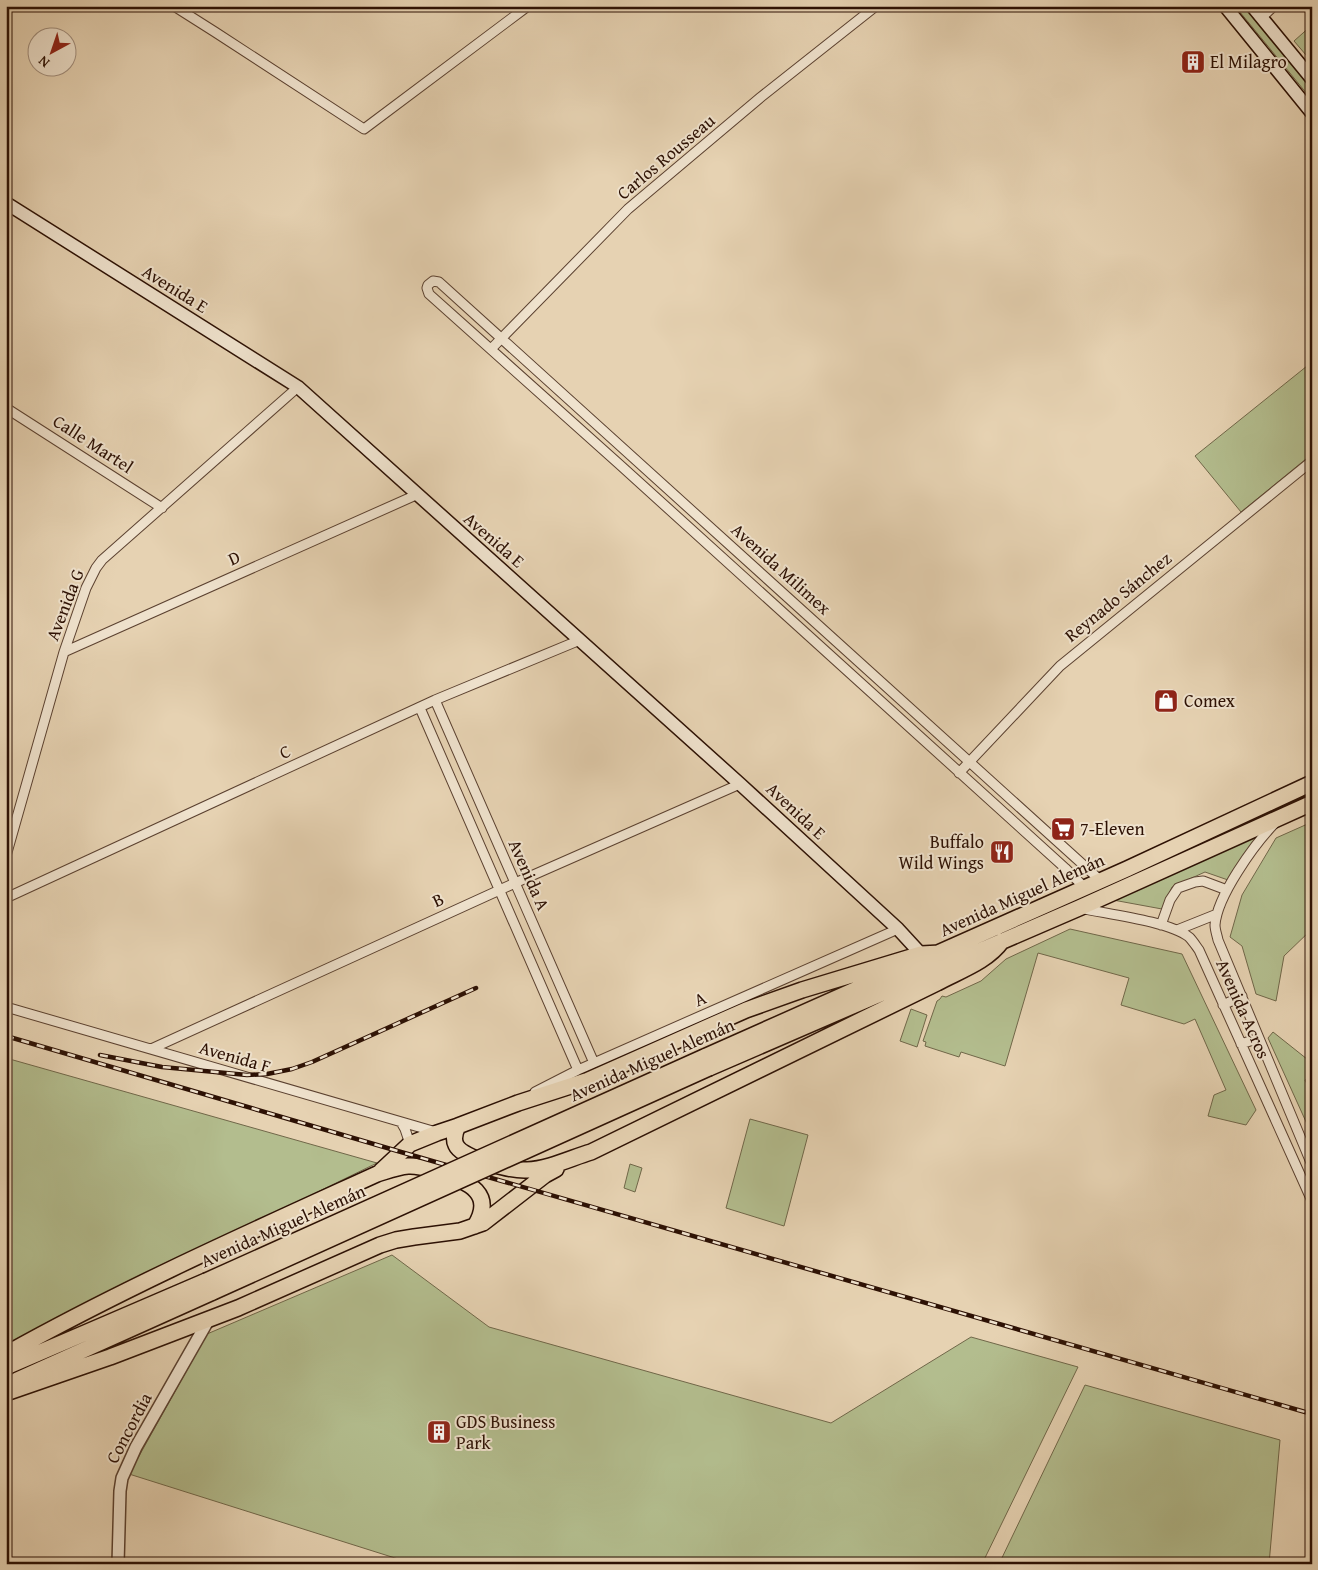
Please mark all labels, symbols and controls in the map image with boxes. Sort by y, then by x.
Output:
north arrow [28,28,78,78]
place label: El Milagro [1210,48,1287,75]
building icon: El Milagro [1180,49,1206,75]
text: N [33,51,54,73]
street label: Carlos Rousseau [611,107,721,206]
street label: Avenida E [137,258,214,319]
street label: Calle Martel [48,407,139,480]
street label: Avenida E [458,505,531,574]
street label: Avenida Milimex [725,516,838,621]
street label: D [223,543,244,572]
street label: Reynado Sánchez [1058,545,1177,648]
street label: Avenida G [39,565,91,645]
place label: Comex [1184,687,1236,714]
shop icon: Comex [1153,688,1179,714]
street label: C [275,737,295,766]
street label: Avenida E [760,776,832,846]
place label: 7-Eleven [1080,815,1145,842]
supermarket icon: 7-Eleven [1050,816,1076,842]
place label: Buffalo Wild Wings [898,828,984,876]
street label: Avenida A [502,835,557,915]
restaurant icon: Buffalo Wild Wings [989,839,1015,865]
street label: Avenida Miguel Alemán [935,846,1109,943]
street label: B [427,885,448,914]
street label: Avenida Acros [1209,955,1277,1063]
street label: A [689,984,710,1013]
street label: Avenida Miguel Alemán [565,1011,739,1108]
street label: Avenida F [196,1033,274,1080]
street label: Avenida Miguel Alemán [196,1177,370,1274]
street label: Concordia [99,1387,159,1468]
place label: GDS Business Park [456,1408,555,1456]
building icon: GDS Business Park [426,1419,452,1445]

